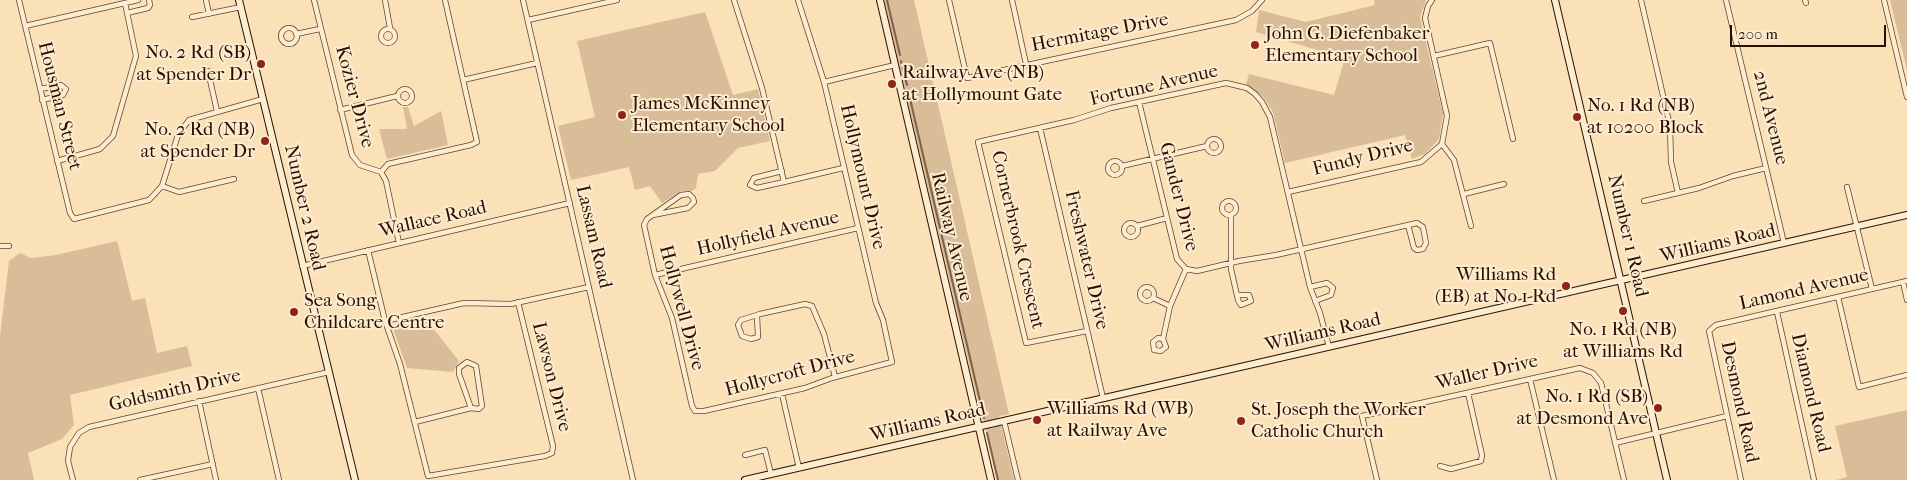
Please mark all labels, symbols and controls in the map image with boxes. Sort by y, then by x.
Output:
street label: Hermitage Drive [1030,9,1170,57]
scale bar [1732,15,1888,47]
place label: John G. Diefenbaker Elementary School [1265,23,1430,67]
text: 200 m [1738,25,1778,43]
street label: Housman Street [32,39,86,173]
marker: John G. Diefenbaker Elementary School [1249,39,1261,51]
place label: No. 2 Rd (SB) at Spender Dr [136,42,251,86]
street label: Kozier Drive [329,43,379,151]
marker: No. 2 Rd (SB) at Spender Dr [255,58,267,70]
street label: Fortune Avenue [1088,60,1220,112]
place label: Railway Ave (NB) at Hollymount Gate [902,62,1062,106]
street label: 2nd Avenue [1747,68,1793,168]
marker: Railway Ave (NB) at Hollymount Gate [886,78,898,90]
place label: James McKinney Elementary School [632,93,785,137]
place label: No. 1 Rd (NB) at 10200 Block [1587,95,1704,139]
street label: Hollymount Drive [834,102,890,252]
marker: James McKinney Elementary School [616,109,628,121]
marker: No. 1 Rd (NB) at 10200 Block [1571,111,1583,123]
place label: No. 2 Rd (NB) at Spender Dr [140,119,255,163]
marker: No. 2 Rd (NB) at Spender Dr [259,135,271,147]
street label: Fundy Drive [1310,135,1416,181]
street label: Gander Drive [1153,140,1203,254]
street label: Number 2 Road [278,143,330,273]
street label: Cornerbrook Crescent [985,149,1049,331]
street label: Railway Avenue [925,170,977,304]
street label: Number 1 Road [1602,172,1652,300]
street label: Lassam Road [570,183,616,291]
street label: Freshwater Drive [1059,188,1113,332]
street label: Wallace Road [377,197,489,243]
street label: Hollyfield Avenue [695,207,841,261]
street label: Williams Road [1658,220,1778,268]
street label: Hollywell Drive [653,243,709,373]
place label: Williams Rd (EB) at No 1 Rd [1435,264,1556,308]
street label: Lamond Avenue [1737,264,1871,316]
marker: Williams Rd (EB) at No 1 Rd [1560,280,1572,292]
place label: Sea Song Childcare Centre [304,290,444,334]
marker: No. 1 Rd (NB) at Williams Rd [1617,305,1629,317]
marker: Sea Song Childcare Centre [288,306,300,318]
street label: Williams Road [1263,309,1383,357]
place label: No. 1 Rd (NB) at Williams Rd [1563,319,1683,363]
street label: Lawson Drive [526,320,576,434]
street label: Diamond Road [1785,331,1835,455]
street label: Desmond Road [1715,339,1763,465]
street label: Hollycroft Drive [723,346,857,402]
street label: Waller Drive [1434,350,1540,396]
street label: Goldsmith Drive [107,365,243,417]
place label: No. 1 Rd (SB) at Desmond Ave [1516,386,1648,430]
place label: Williams Rd (WB) at Railway Ave [1047,398,1193,442]
street label: Williams Road [868,399,988,447]
place label: St. Joseph the Worker Catholic Church [1251,399,1426,443]
marker: No. 1 Rd (SB) at Desmond Ave [1652,402,1664,414]
marker: Williams Rd (WB) at Railway Ave [1031,414,1043,426]
marker: St. Joseph the Worker Catholic Church [1235,415,1247,427]

